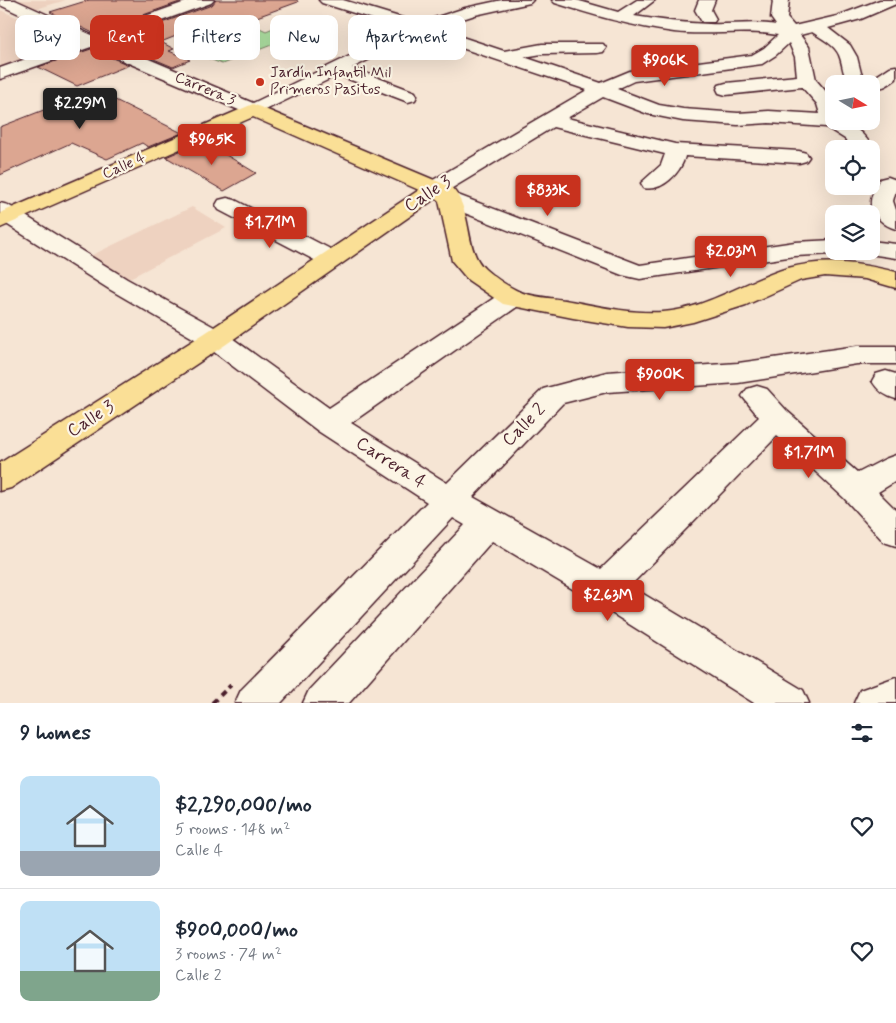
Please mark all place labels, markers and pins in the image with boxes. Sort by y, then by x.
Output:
pin: $906K [630,44,700,87]
place label: Jardín Infantil Mil Primeros Pasitos [270,63,391,100]
marker: Jardín Infantil Mil Primeros Pasitos [254,76,266,88]
pin: $2.29M [39,88,121,130]
pin: $965K [177,124,247,166]
pin: $833K [513,174,583,217]
pin: $1.71M [229,206,311,249]
pin: $2.03M [690,236,772,278]
pin: $900K [625,358,695,401]
pin: $1.71M [768,436,850,479]
pin: $2.63M [567,580,649,622]

